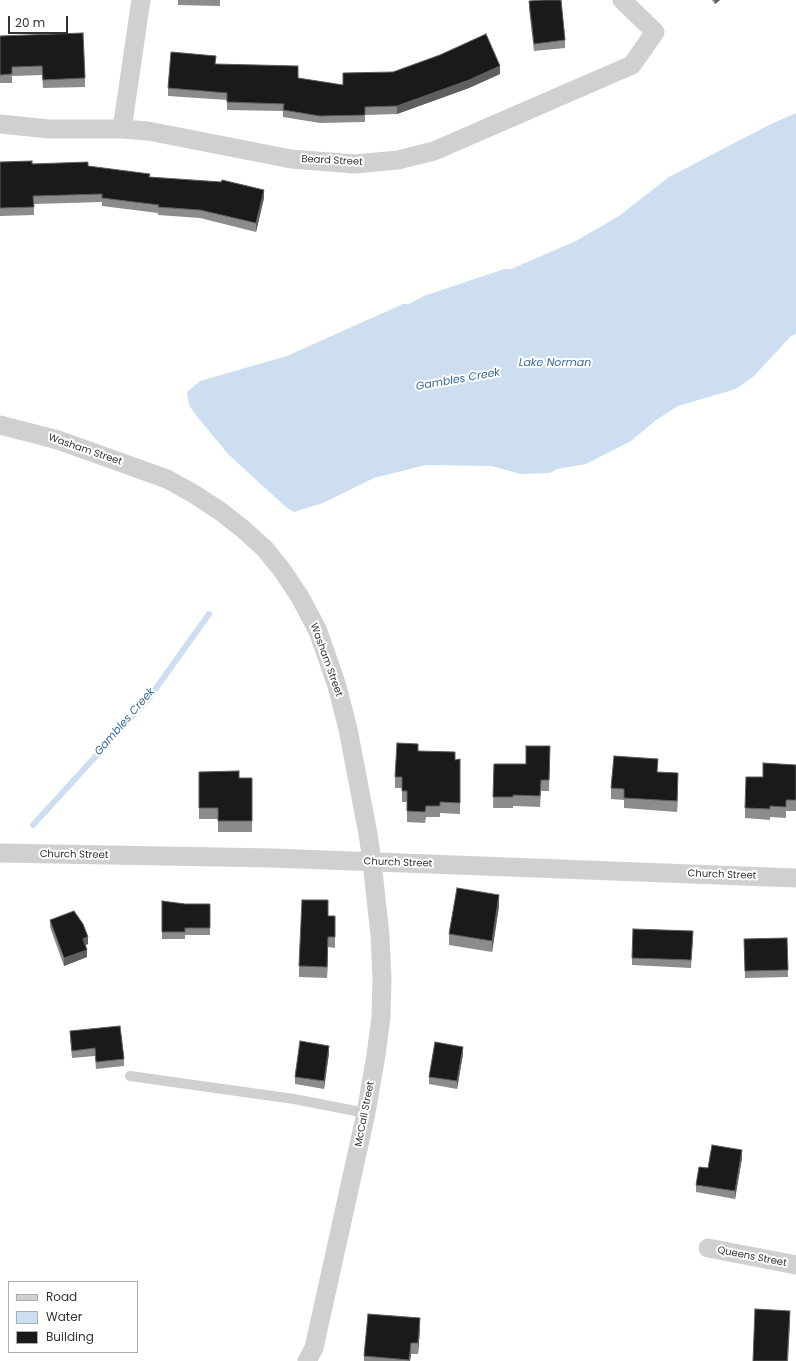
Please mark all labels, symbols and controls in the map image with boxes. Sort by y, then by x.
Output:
scale bar [10,8,70,34]
text: 20 m [15,14,45,31]
street label: Beard Street [301,153,363,169]
water label: Lake Norman [519,356,591,370]
water label: Gambles Creek [415,366,501,394]
street label: Washam Street [47,432,123,468]
street label: Washam Street [307,622,345,698]
water label: Gambles Creek [92,686,158,758]
street label: Church Street [40,848,108,862]
street label: Church Street [363,856,433,870]
street label: Church Street [687,868,757,882]
street label: McCall Street [353,1080,377,1148]
street label: Queens Street [716,1244,788,1270]
legend [8,1281,138,1353]
text: Road [46,1288,77,1305]
text: Water [46,1308,82,1325]
text: Building [46,1328,94,1345]

